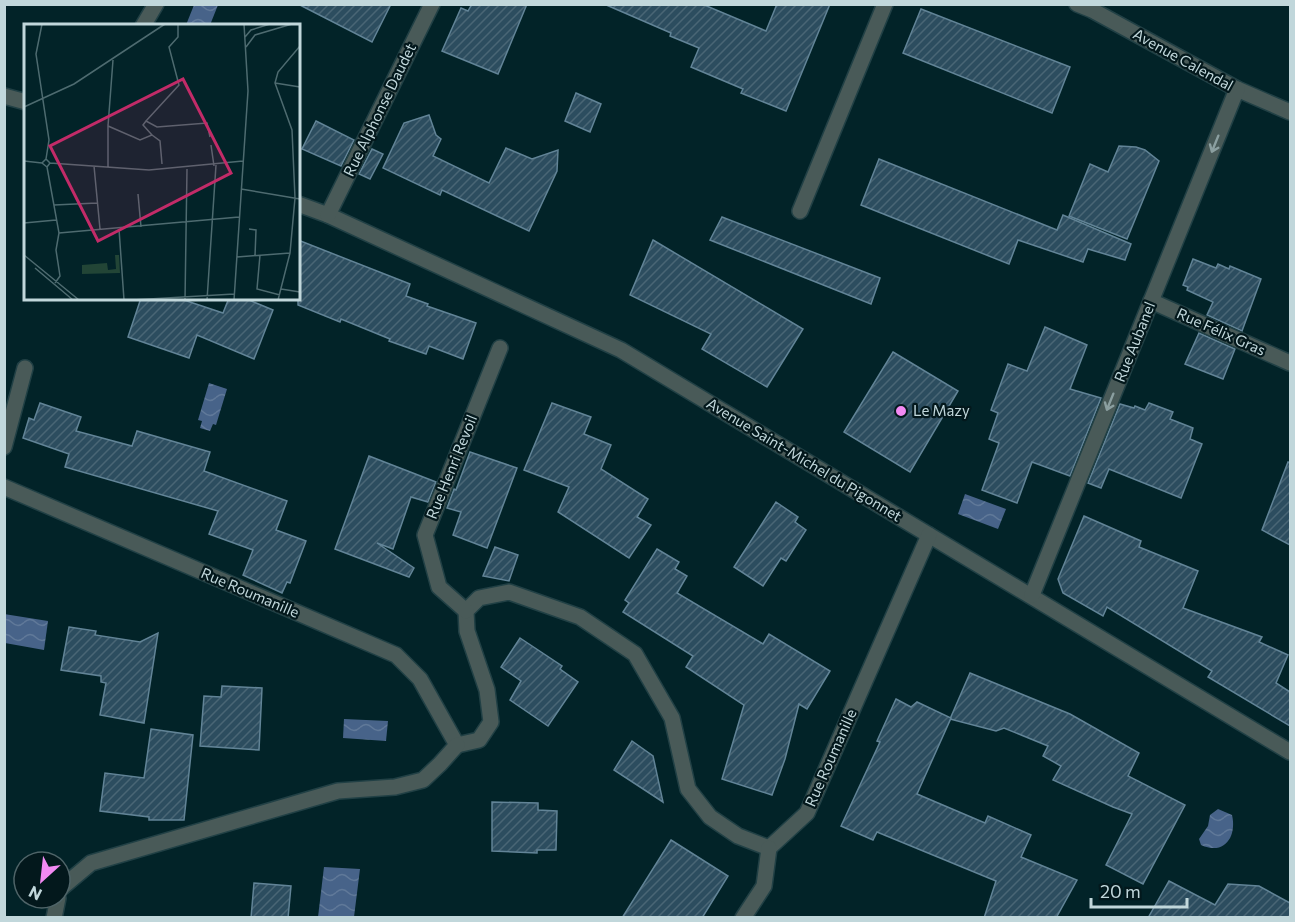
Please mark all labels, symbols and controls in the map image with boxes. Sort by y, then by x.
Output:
inset map [24,24,300,300]
street label: Avenue Calendal [1130,24,1237,94]
street label: Rue Alphonse Daudet [339,40,419,179]
one-way arrow [1209,134,1220,152]
street label: Rue Aubanel [1110,299,1158,384]
street label: Rue Félix Gras [1174,303,1269,359]
one-way arrow [1104,393,1115,411]
street label: Avenue Saint-Michel du Pigonnet [704,394,905,525]
place label: Le Mazy [913,401,970,419]
marker: Le Mazy [894,404,908,418]
street label: Rue Henri Revoil [422,412,480,521]
street label: Rue Roumanille [199,563,302,621]
street label: Rue Roumanille [801,706,860,809]
north arrow [12,850,72,910]
scale bar [1091,871,1187,909]
text: 20 m [1100,880,1141,902]
text: N [25,883,45,905]

